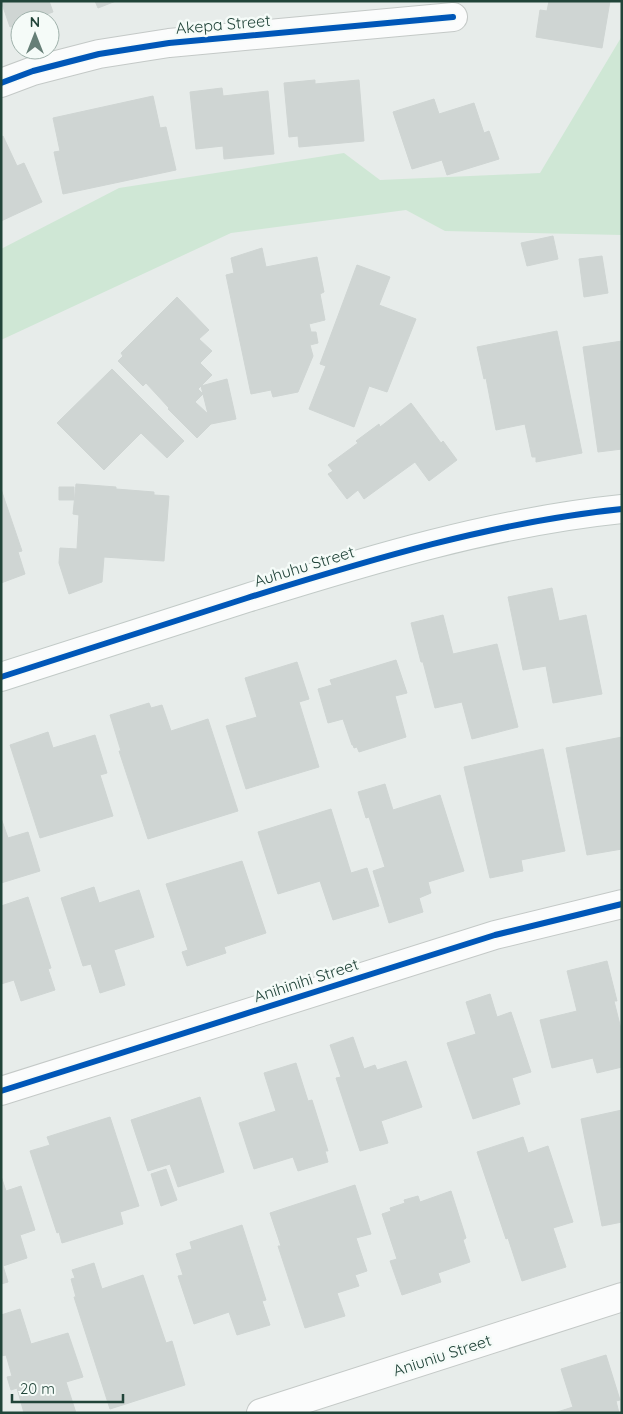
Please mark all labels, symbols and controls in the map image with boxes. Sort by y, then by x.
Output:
north arrow [10,10,60,60]
street label: Akepa Street [175,10,271,38]
text: N [30,13,40,31]
street label: Auhuhu Street [251,541,357,591]
street label: Anihinihi Street [251,954,361,1006]
street label: Aniuniu Street [390,1330,494,1380]
scale bar [12,1372,124,1404]
text: 20 m [20,1379,55,1398]

